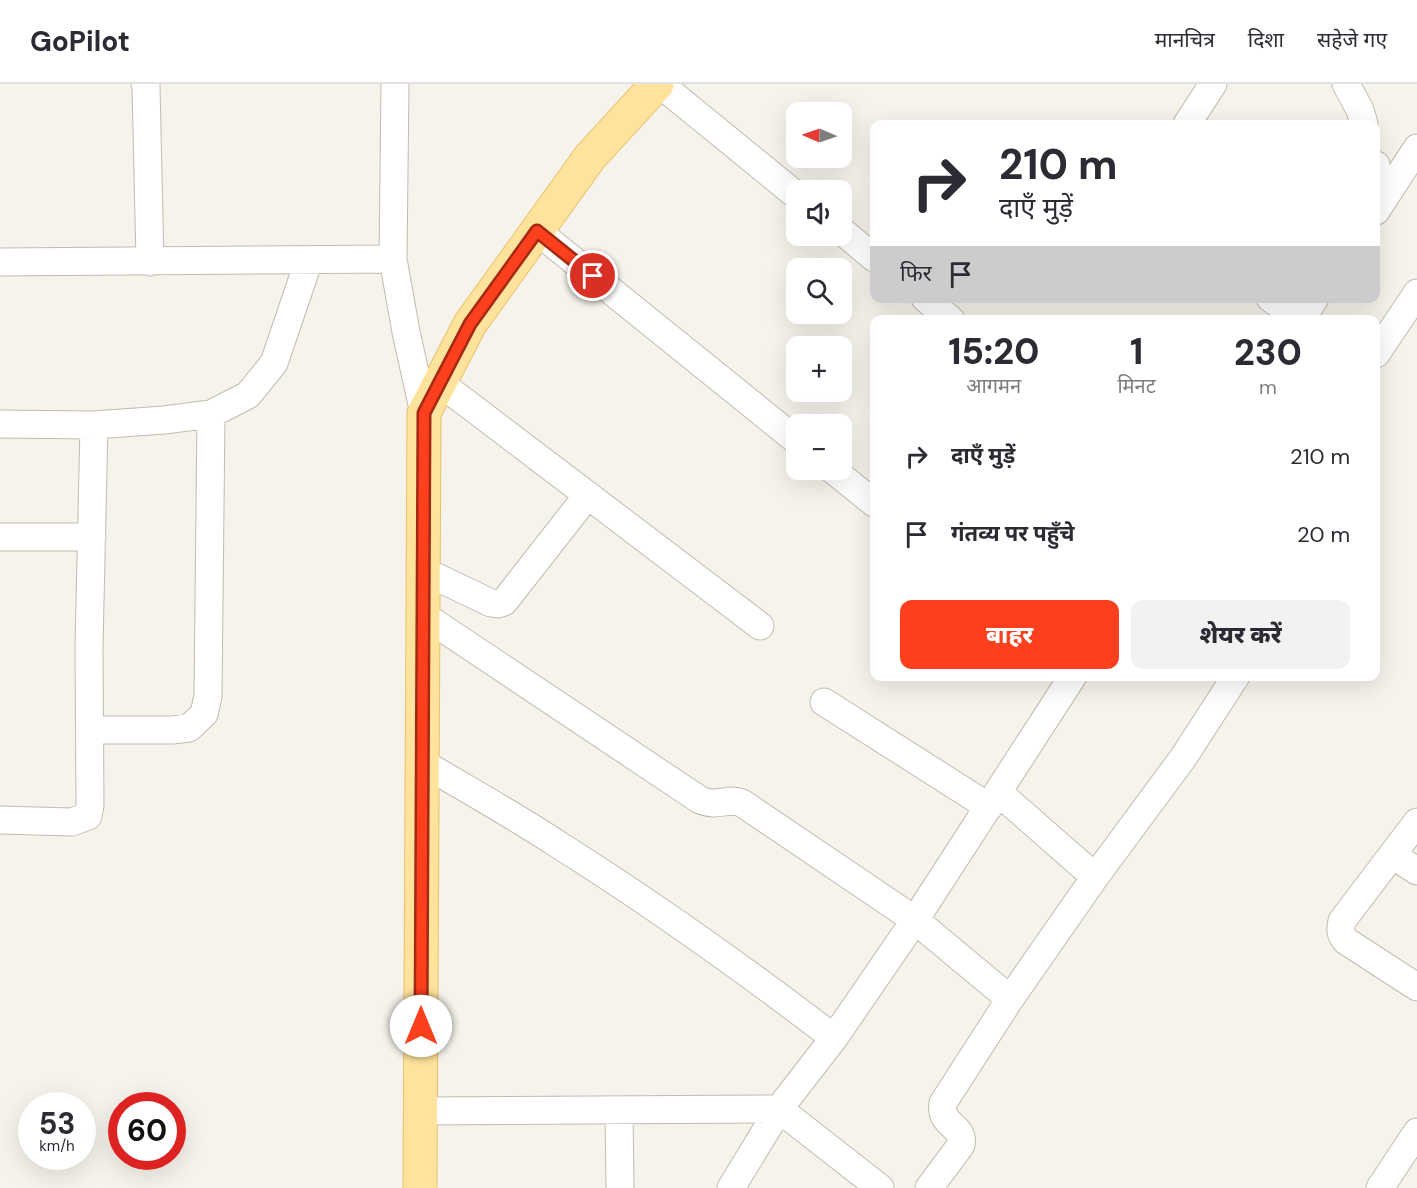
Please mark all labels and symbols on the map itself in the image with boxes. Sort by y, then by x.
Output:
north arrow [786,102,852,168]
pin [567,250,618,301]
position arrow [389,994,453,1058]
speed limit sign: 60 [108,1092,186,1170]

